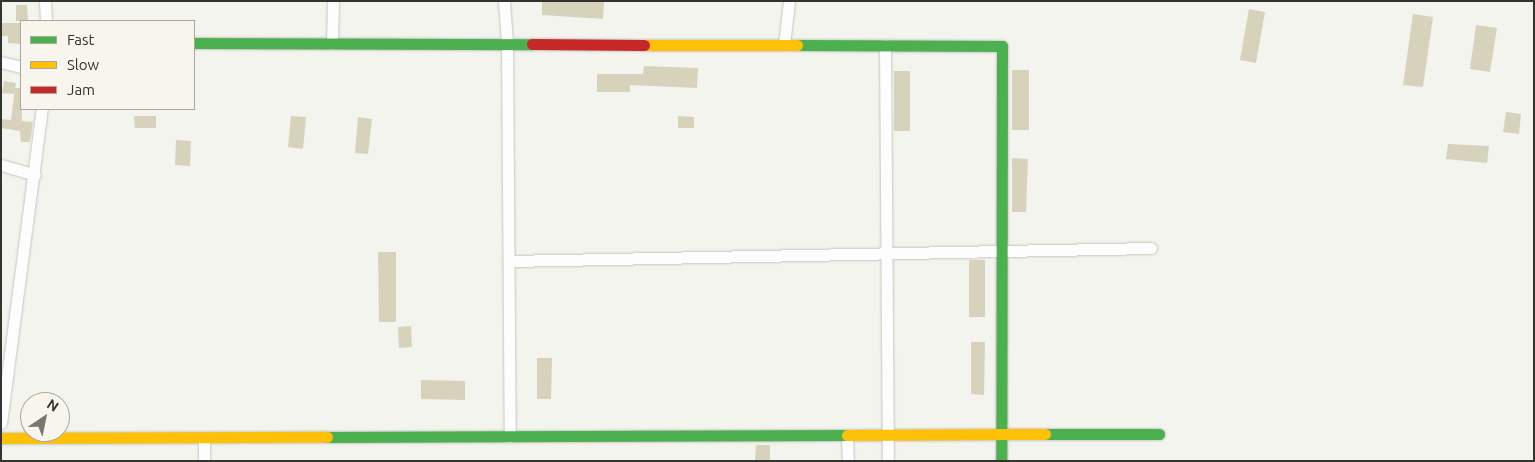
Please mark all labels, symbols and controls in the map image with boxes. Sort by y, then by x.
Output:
legend [20,20,195,110]
text: Fast [67,31,94,48]
text: Slow [67,56,99,73]
text: Jam [67,81,95,98]
north arrow [20,392,70,442]
text: N [44,396,62,415]

